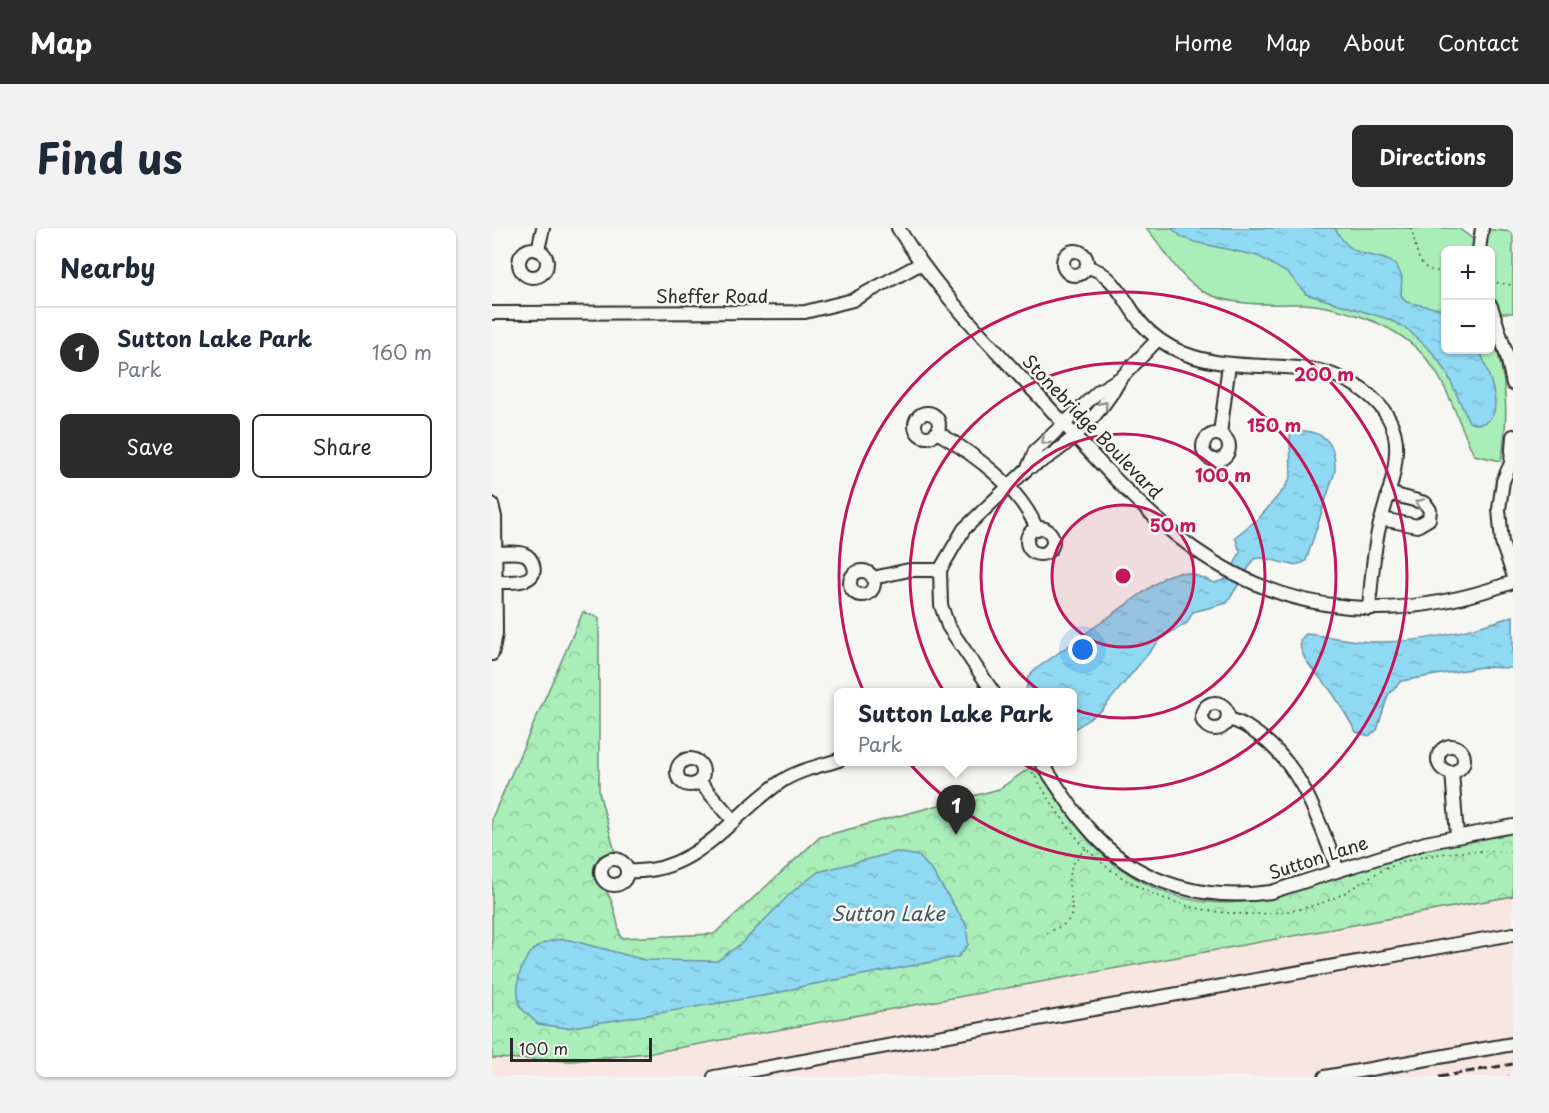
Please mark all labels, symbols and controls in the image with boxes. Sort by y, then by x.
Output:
text: Map [30,21,92,64]
text: Home [1174,26,1233,58]
text: Map [1266,26,1311,58]
text: About [1344,26,1405,58]
text: Contact [1438,26,1519,58]
text: Find us [36,125,183,188]
button: Directions [1352,125,1513,187]
map controls [1441,246,1495,354]
button: + [1441,246,1495,300]
text: Nearby [60,248,155,287]
street label: Sheffer Road [656,282,768,309]
button: − [1441,300,1495,354]
text: Sutton Lake Park [117,321,312,354]
text: 1 [75,337,84,367]
text: 160 m [372,337,432,367]
street label: Stonebridge Boulevard [1017,348,1169,504]
text: Park [117,354,162,384]
text: 200 m [1294,360,1354,387]
one-way arrow [1097,401,1108,411]
text: 150 m [1247,411,1301,438]
button: Save [60,414,240,478]
button: Share [252,414,432,478]
one-way arrow [1041,434,1052,445]
text: 100 m [1195,461,1251,488]
one-way arrow [1414,497,1424,510]
text: 50 m [1150,511,1196,538]
centre of rings [1113,566,1133,586]
your location [1068,635,1097,664]
popup [834,688,1077,766]
text: Sutton Lake Park [858,696,1053,729]
text: Park [858,729,903,759]
pin: 1 [936,786,976,835]
street label: Sutton Lane [1265,828,1371,886]
water label: Sutton Lake [831,898,946,928]
scale bar [510,1035,652,1062]
text: 100 m [519,1036,568,1060]

